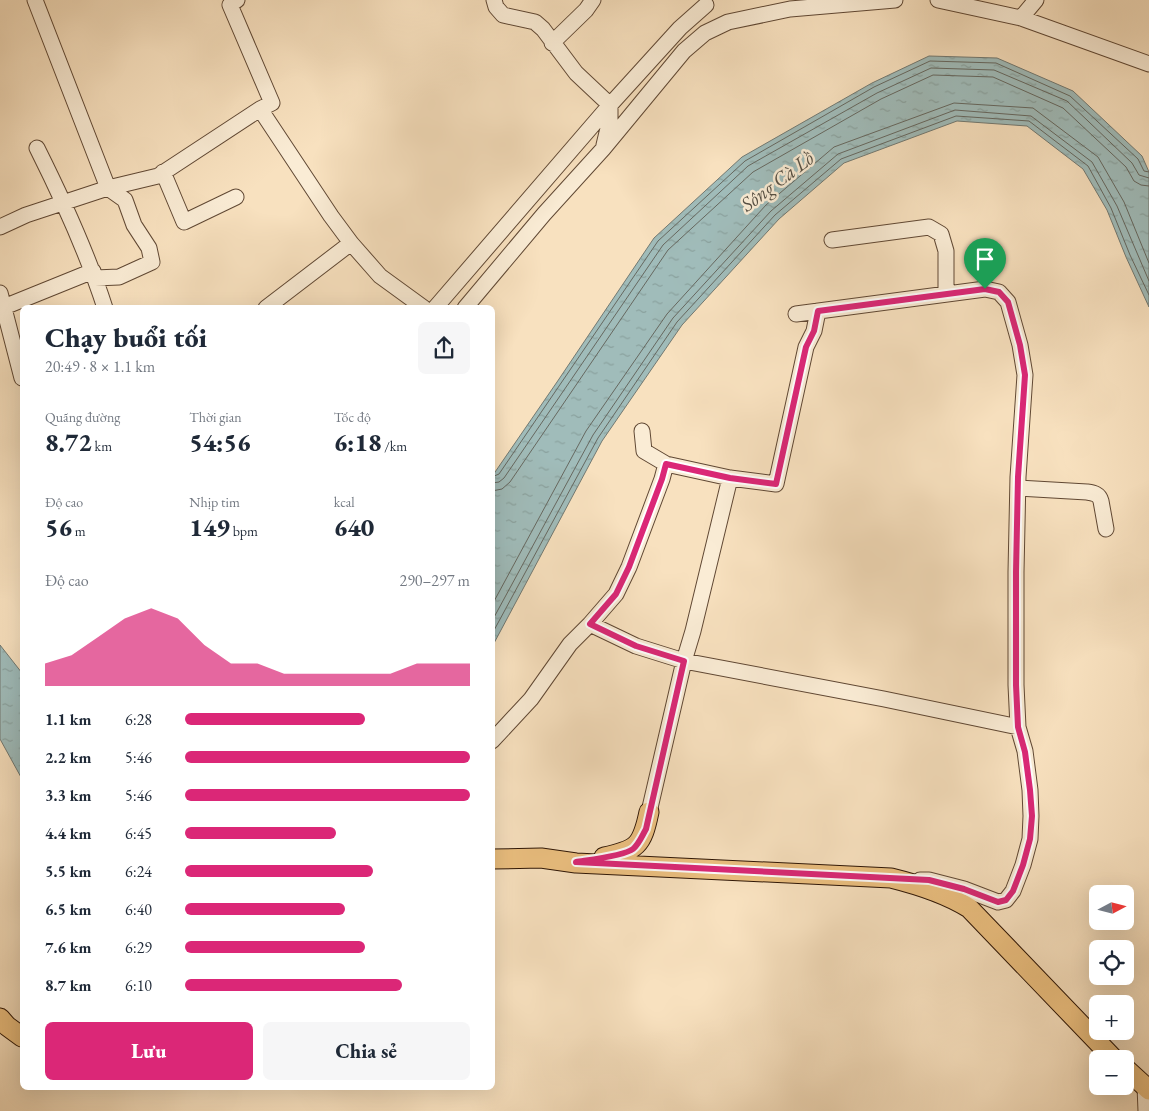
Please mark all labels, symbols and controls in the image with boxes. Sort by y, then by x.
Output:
water label: Sông Cà Lồ [734,145,819,218]
pin [964,238,1006,289]
icon: arrive [971,245,999,273]
text: Chạy buổi tối [45,319,207,355]
button: share [418,322,470,374]
text: 20:49 · 8 × 1.1 km [45,356,155,377]
text: Quãng đường [45,408,120,426]
text: Thời gian [189,408,242,426]
text: Tốc độ [334,408,371,426]
text: 8.72 [45,426,92,458]
text: 54:56 [189,426,251,458]
text: 6:18 [334,426,381,458]
text: km [92,437,112,455]
text: /km [381,437,407,455]
text: Độ cao [45,493,83,511]
text: Nhịp tim [189,493,240,511]
text: kcal [334,493,355,511]
text: 56 [45,511,72,543]
text: 149 [189,511,230,543]
text: 640 [334,511,374,543]
text: m [72,522,86,540]
text: bpm [230,522,258,540]
text: Độ cao [45,570,89,591]
text: 290–297 m [399,570,470,591]
text: 1.1 km [45,709,91,730]
text: 6:28 [125,709,152,730]
text: 2.2 km [45,747,91,768]
text: 5:46 [125,747,152,768]
text: 3.3 km [45,785,91,806]
text: 5:46 [125,785,152,806]
text: 4.4 km [45,823,91,844]
text: 6:45 [125,823,152,844]
text: 5.5 km [45,861,91,882]
text: 6:24 [125,861,152,882]
north arrow [1089,885,1134,930]
map controls [1089,885,1134,1095]
text: 6.5 km [45,899,91,920]
text: 6:40 [125,899,152,920]
text: 7.6 km [45,937,91,958]
text: 6:29 [125,937,152,958]
button: locate [1089,940,1134,985]
text: 8.7 km [45,975,91,996]
text: 6:10 [125,975,152,996]
button: + [1089,995,1134,1040]
button: Lưu [45,1022,253,1080]
button: Chia sẻ [263,1022,470,1080]
button: − [1089,1050,1134,1095]

